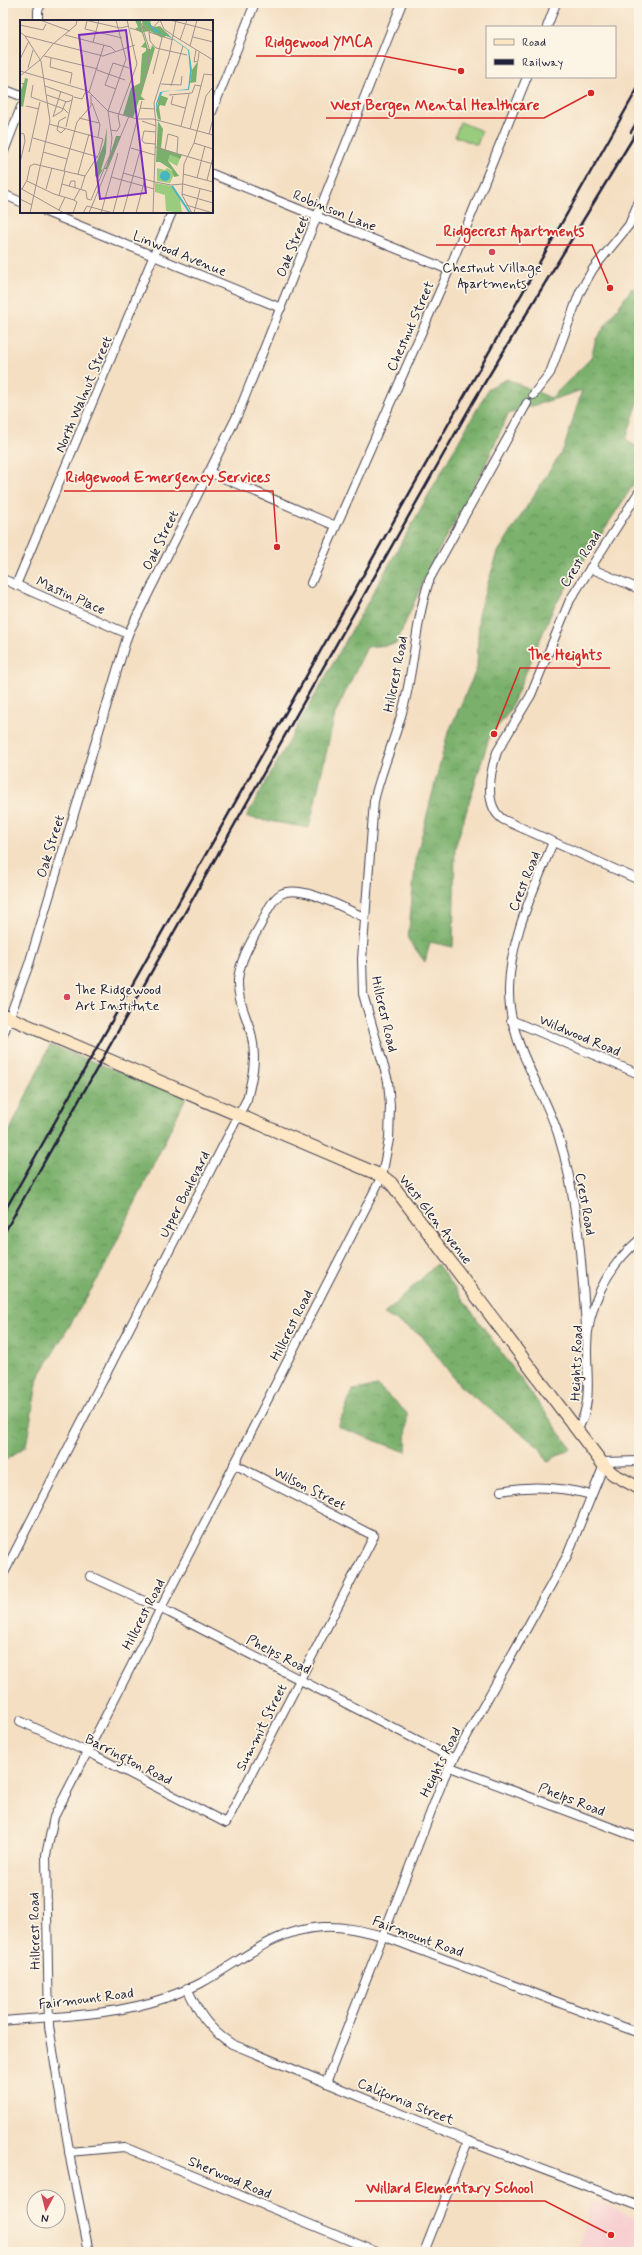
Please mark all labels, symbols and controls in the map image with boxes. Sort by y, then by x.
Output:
inset map [20,20,213,213]
legend [486,26,616,78]
callout: Ridgewood YMCA [256,29,383,56]
text: Ridgewood YMCA [265,33,373,55]
text: Road [522,35,546,51]
text: Railway [522,55,564,71]
callout: West Bergen Mental Healthcare [326,91,544,118]
text: West Bergen Mental Healthcare [329,96,540,118]
street label: Robinson Lane [290,186,379,236]
street label: Oak Street [272,213,313,280]
callout: Ridgecrest Apartments [436,218,592,245]
text: Ridgecrest Apartments [444,222,584,244]
street label: Linwood Avenue [130,227,229,281]
marker: Chestnut Village Apartments [487,247,497,257]
place label: Chestnut Village Apartments [442,259,542,294]
street label: Chestnut Street [383,278,439,374]
street label: North Walnut Street [51,333,117,455]
callout: Ridgewood Emergency Services [64,464,273,491]
text: Ridgewood Emergency Services [66,468,271,490]
street label: Oak Street [139,507,183,574]
street label: Crest Road [556,528,606,591]
street label: Mastin Place [33,573,108,619]
street label: Hillcrest Road [380,634,412,714]
callout: The Heights [520,641,610,668]
text: The Heights [528,646,602,667]
street label: Oak Street [33,813,69,880]
street label: Crest Road [505,849,545,914]
street label: Hillcrest Road [367,974,402,1054]
place label: The Ridgewood Art Institute [75,981,161,1015]
marker: The Ridgewood Art Institute [62,992,72,1002]
street label: Wildwood Road [536,1011,623,1061]
street label: Upper Boulevard [155,1148,215,1241]
street label: West Glen Avenue [395,1171,476,1268]
street label: Crest Road [571,1171,599,1237]
street label: Hillcrest Road [266,1287,318,1364]
street label: Heights Road [567,1325,587,1401]
street label: Wilson Street [270,1463,349,1515]
street label: Hillcrest Road [118,1576,170,1653]
street label: Phelps Road [243,1631,314,1679]
street label: Summit Street [232,1681,292,1774]
street label: Heights Road [416,1724,466,1801]
street label: Barrington Road [81,1730,175,1791]
street label: Phelps Road [536,1779,608,1821]
street label: Hillcrest Road [25,1892,45,1970]
street label: Fairmount Road [370,1912,466,1962]
street label: Fairmount Road [38,1984,135,2014]
street label: California Street [354,2074,457,2132]
street label: Sherwood Road [185,2152,274,2204]
callout: Willard Elementary School [355,2174,545,2201]
text: Willard Elementary School [365,2179,534,2199]
north arrow [26,2189,66,2229]
text: N [40,2211,49,2225]

